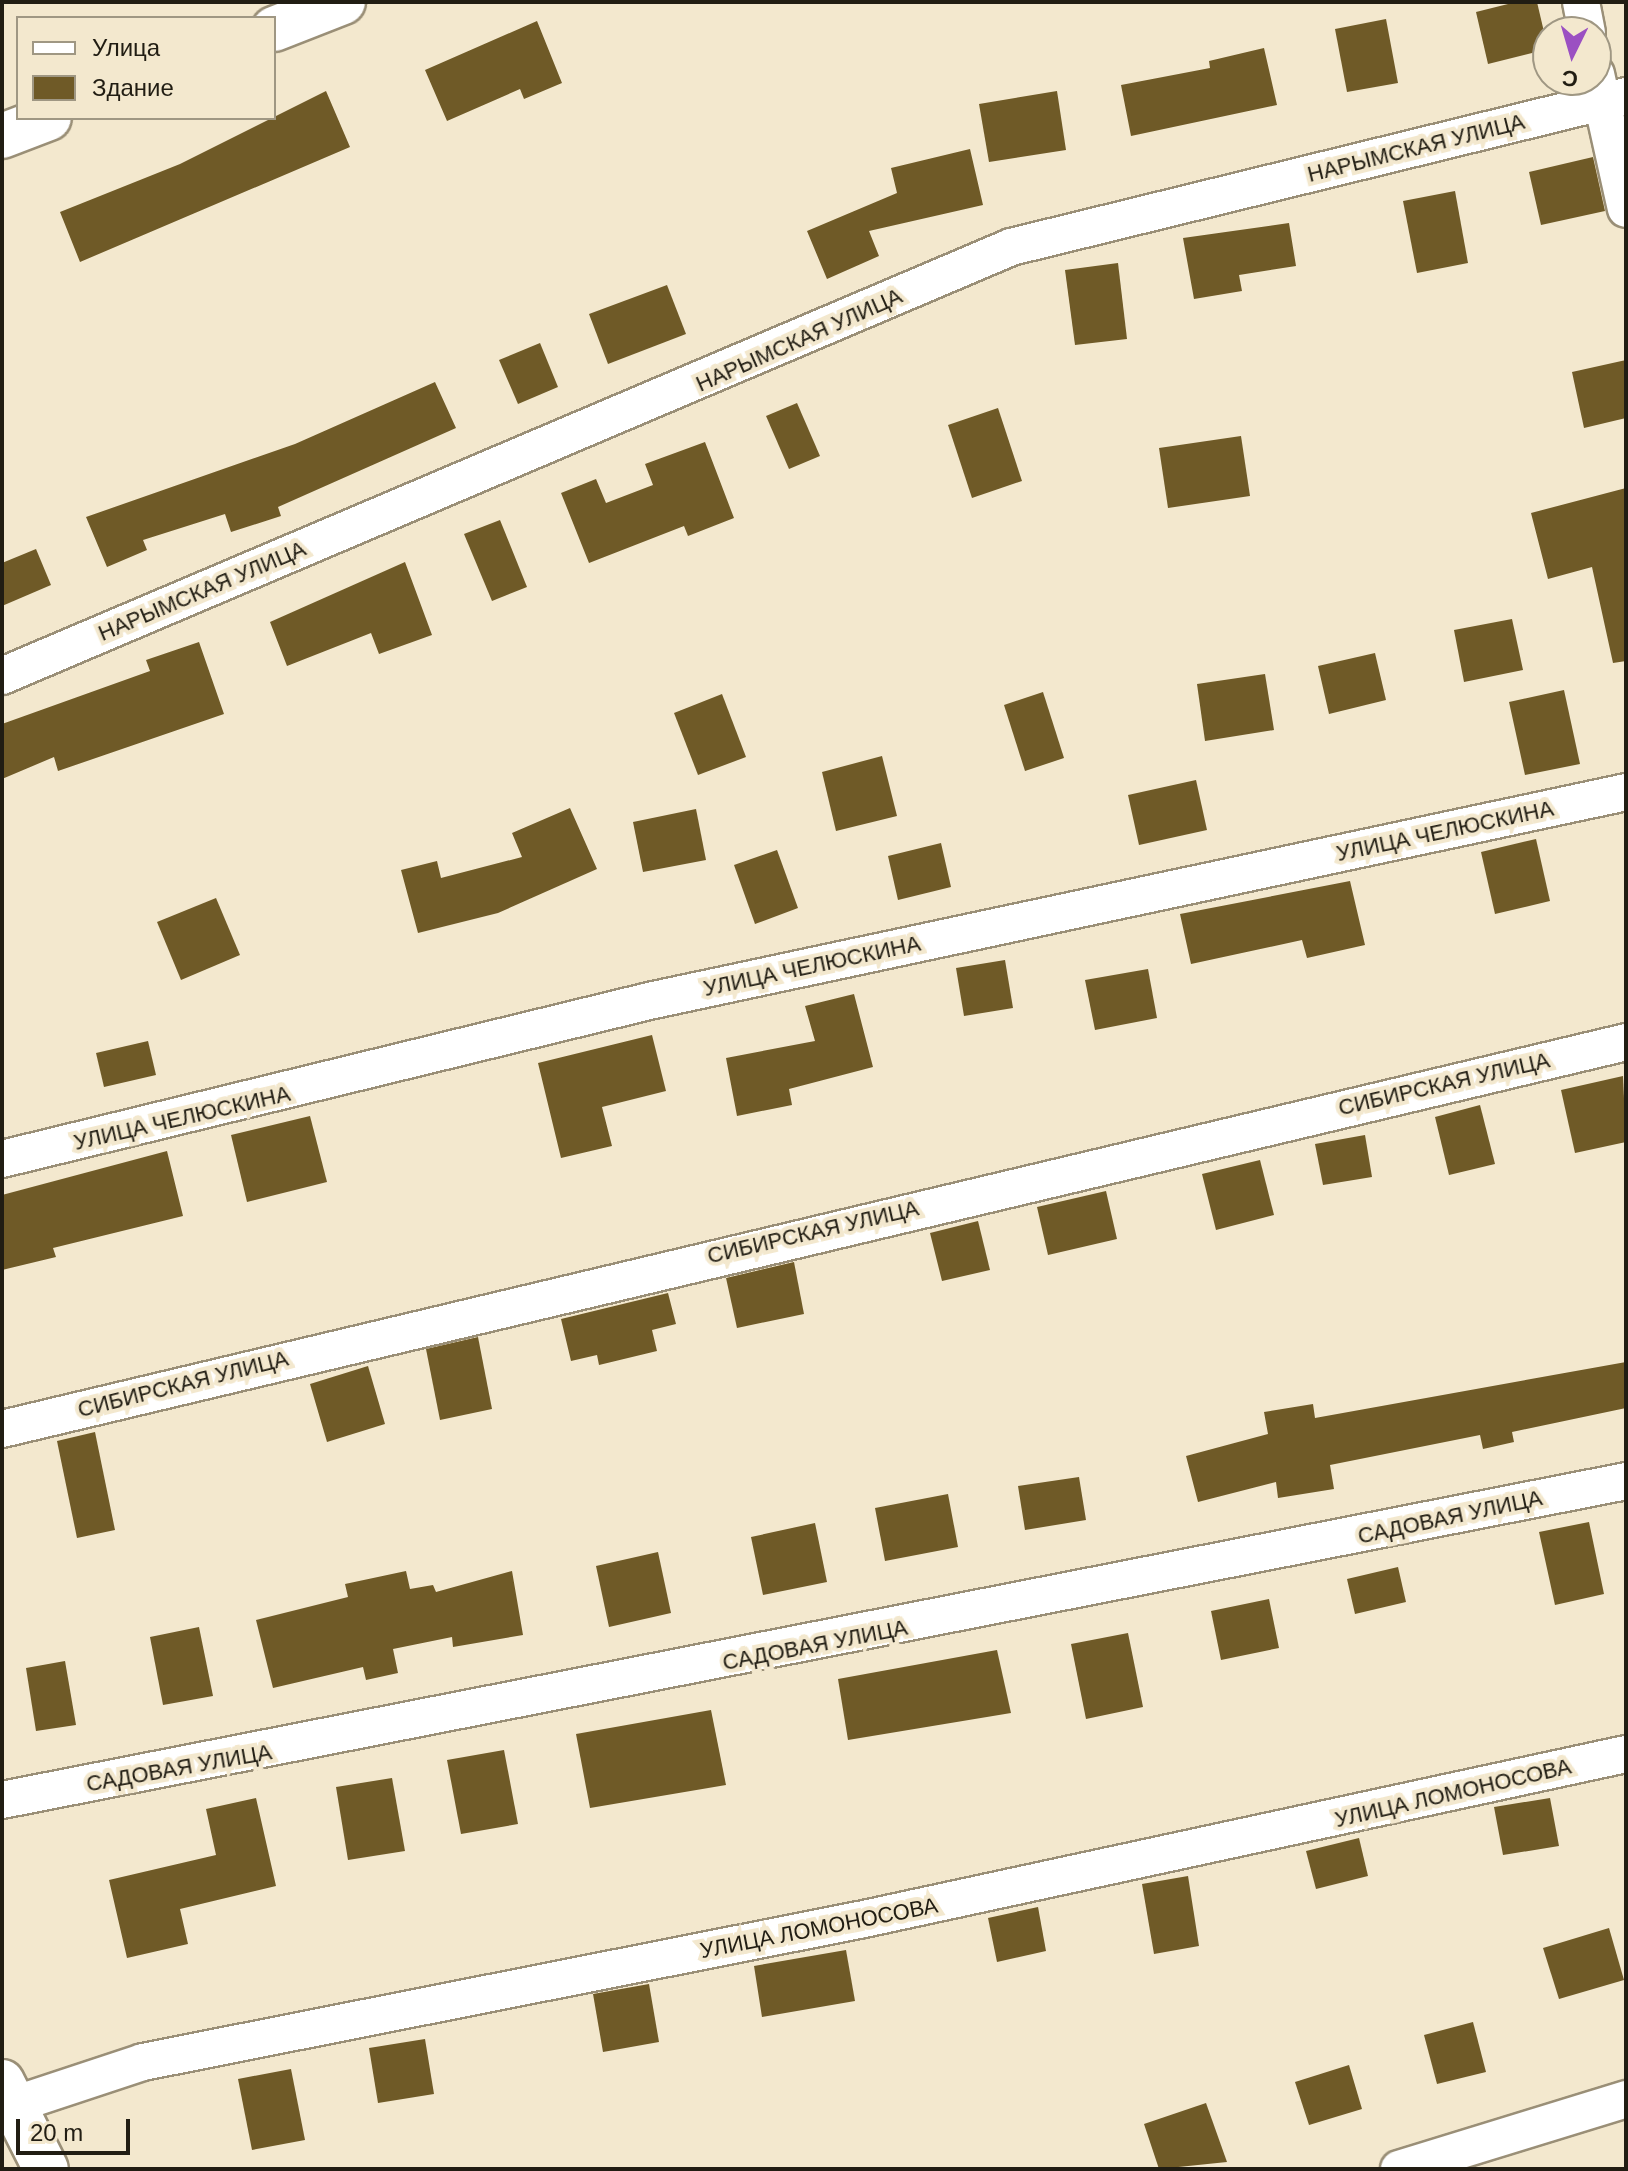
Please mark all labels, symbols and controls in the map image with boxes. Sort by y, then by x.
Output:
legend [16,16,276,120]
north arrow [1532,16,1612,96]
text: Улица [92,34,160,61]
text: С [1561,65,1579,92]
text: Здание [92,74,174,101]
street label: НАРЫМСКАЯ УЛИЦА [1305,108,1527,188]
street label: НАРЫМСКАЯ УЛИЦА [692,283,906,397]
street label: НАРЫМСКАЯ УЛИЦА [94,535,310,647]
street label: УЛИЦА ЧЕЛЮСКИНА [1334,795,1556,867]
street label: УЛИЦА ЧЕЛЮСКИНА [701,930,923,1002]
street label: СИБИРСКАЯ УЛИЦА [1336,1047,1552,1121]
street label: УЛИЦА ЧЕЛЮСКИНА [71,1080,293,1156]
street label: СИБИРСКАЯ УЛИЦА [705,1195,921,1269]
street label: СИБИРСКАЯ УЛИЦА [75,1345,291,1423]
street label: САДОВАЯ УЛИЦА [1355,1485,1545,1549]
street label: САДОВАЯ УЛИЦА [720,1614,910,1676]
street label: САДОВАЯ УЛИЦА [84,1739,274,1797]
street label: УЛИЦА ЛОМОНОСОВА [1332,1753,1574,1833]
street label: УЛИЦА ЛОМОНОСОВА [698,1892,940,1964]
scale bar [20,2103,134,2153]
text: 20 m [30,2119,83,2146]

